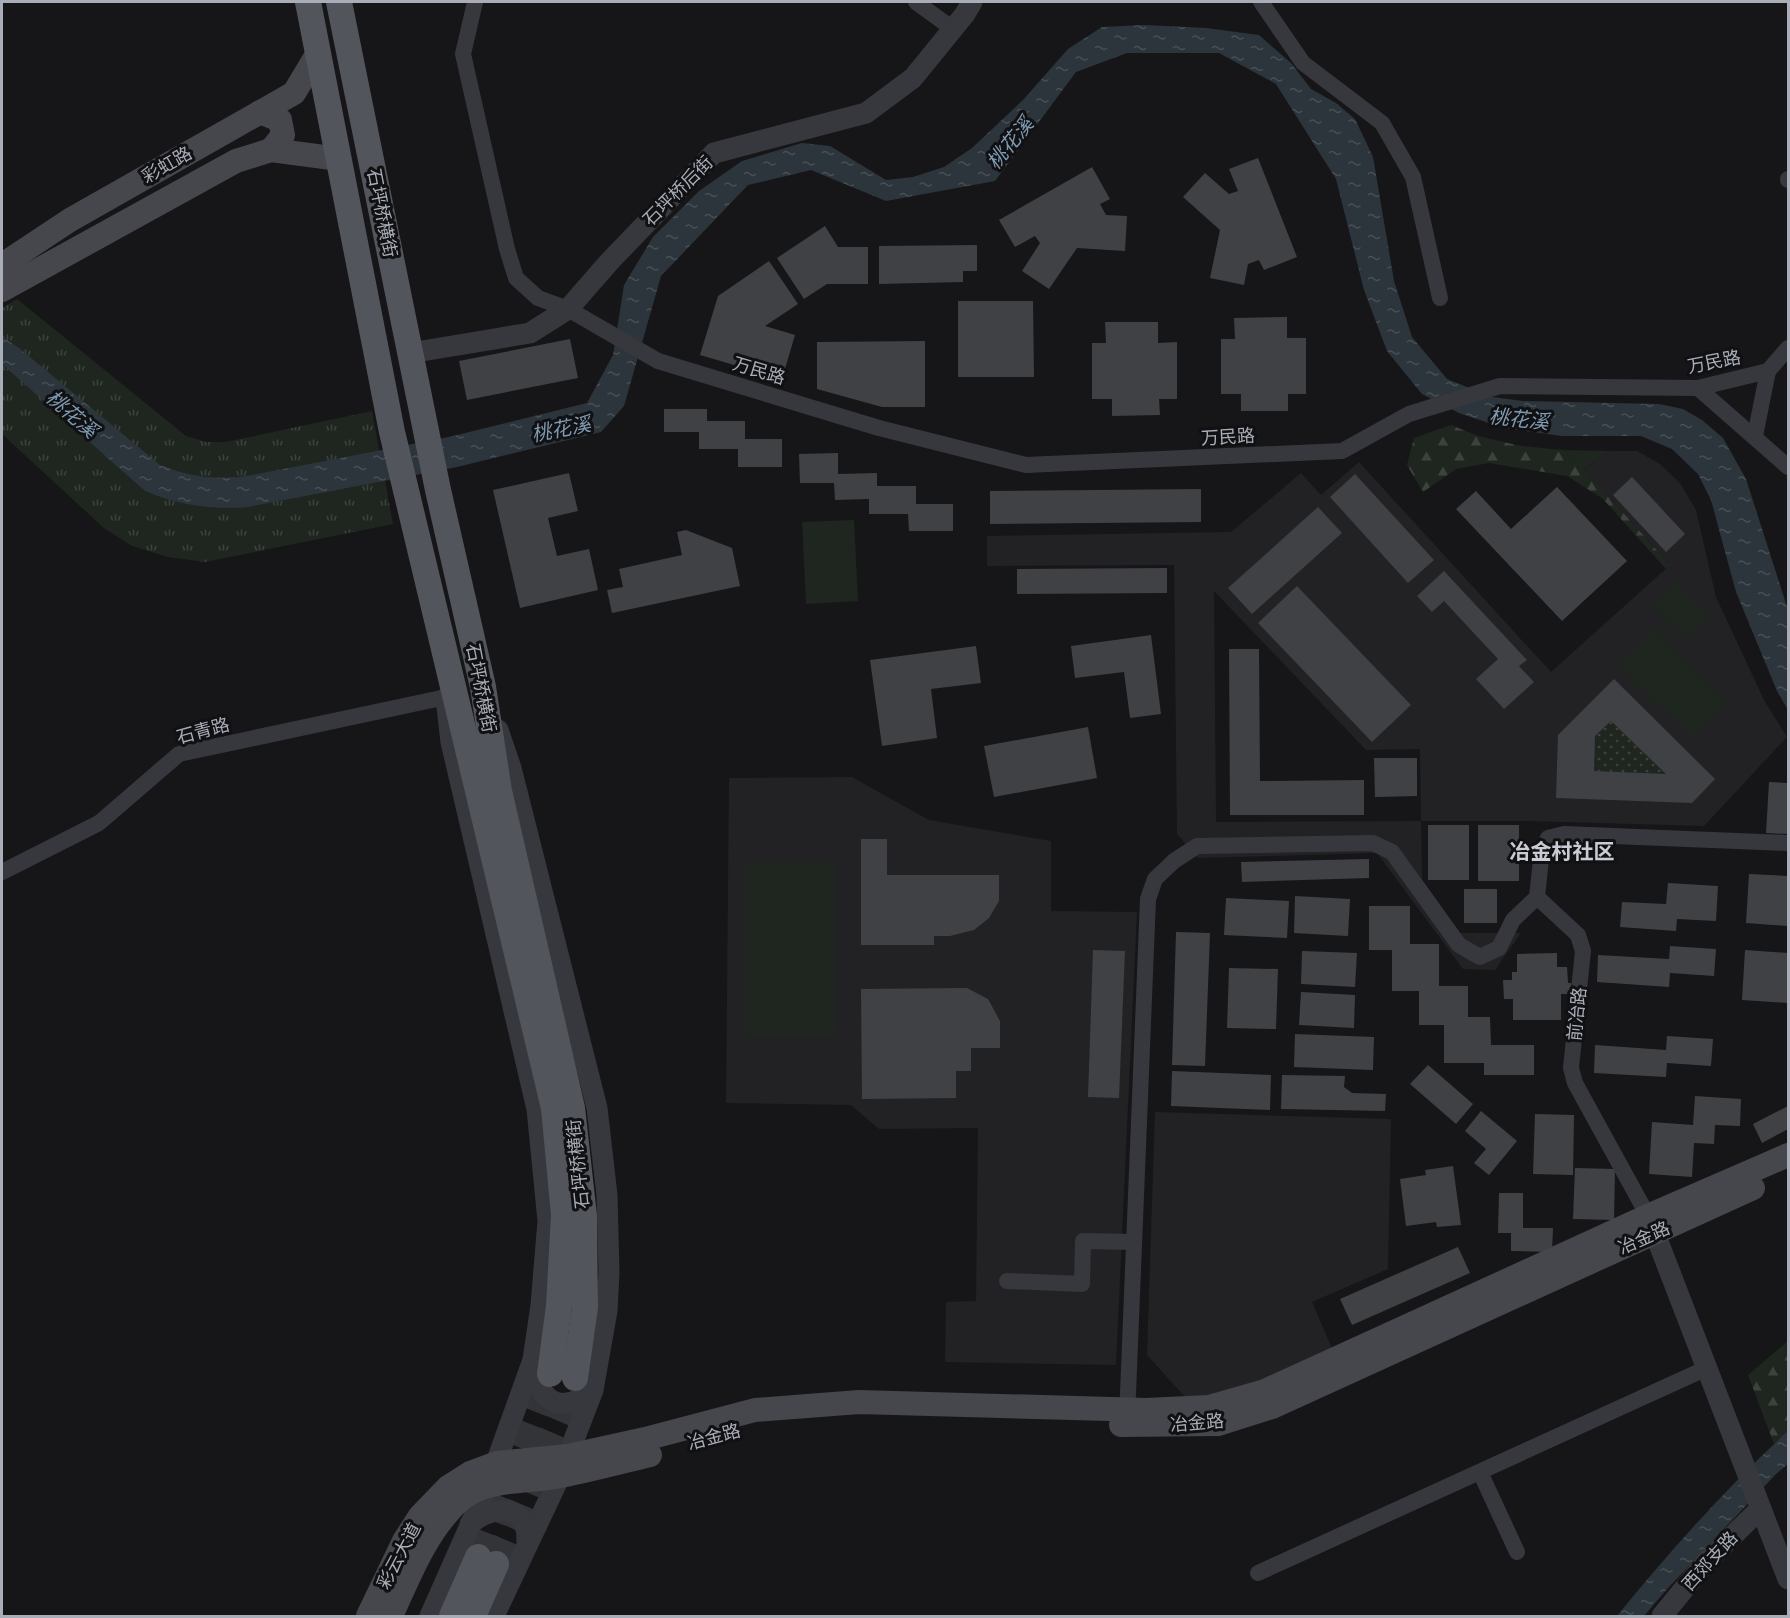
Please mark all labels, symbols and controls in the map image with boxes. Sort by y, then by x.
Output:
water label: 桃花溪 [982,111,1039,174]
street label: 彩虹路 [138,142,195,187]
street label: 石坪桥后街 [638,151,717,230]
street label: 石坪桥横街 [364,167,401,259]
street label: 万民路 [1685,346,1742,377]
street label: 万民路 [730,353,788,388]
water label: 桃花溪 [41,385,104,444]
water label: 桃花溪 [1488,404,1552,434]
water label: 桃花溪 [529,411,595,447]
street label: 万民路 [1200,425,1255,448]
street label: 石坪桥横街 [463,642,500,734]
street label: 石青路 [174,713,232,748]
district label: 冶金村社区 [1510,839,1615,864]
street label: 前冶路 [1563,986,1590,1042]
street label: 石坪桥横街 [562,1118,593,1210]
street label: 冶金路 [1615,1217,1673,1258]
street label: 冶金路 [1169,1410,1225,1435]
street label: 冶金路 [685,1419,743,1454]
street label: 彩云大道 [372,1519,425,1592]
street label: 西郊支路 [1678,1527,1742,1594]

